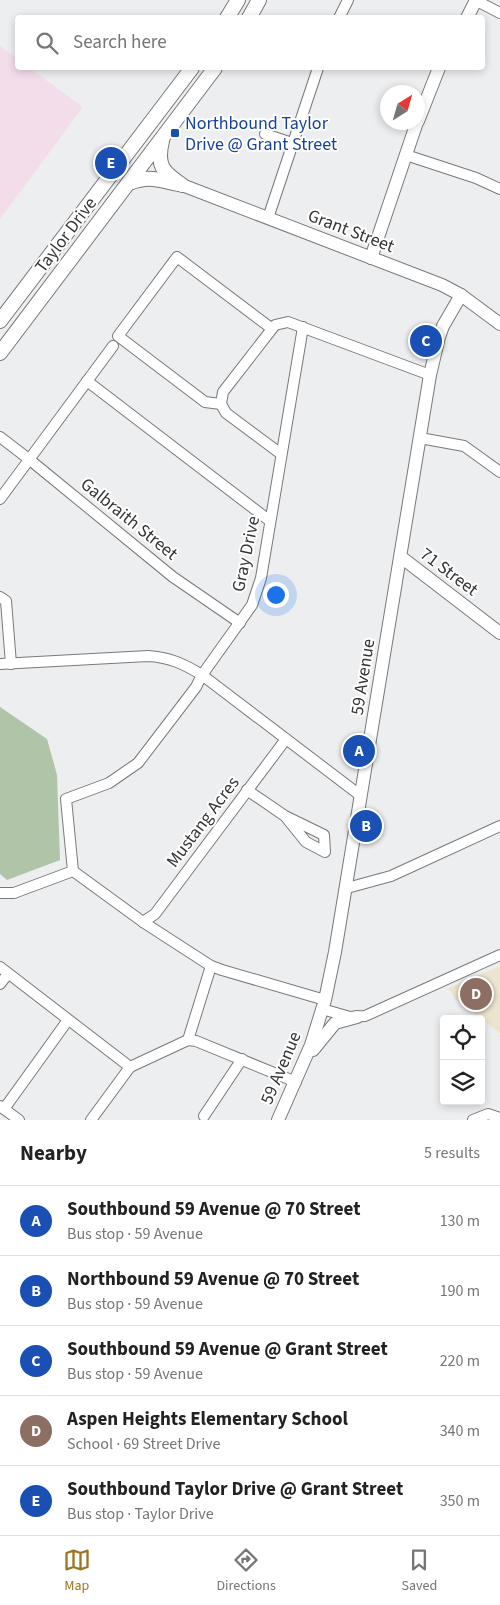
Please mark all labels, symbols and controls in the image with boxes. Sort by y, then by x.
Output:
search box [15,15,485,70]
icon: search [33,29,61,57]
text: Search here [73,29,167,56]
north arrow [380,85,425,130]
place label: Northbound Taylor Drive @ Grant Street [185,111,337,157]
marker: Northbound Taylor Drive @ Grant Street [169,127,181,139]
pin: E [95,144,127,182]
street label: Taylor Drive [29,192,103,278]
street label: Grant Street [304,203,398,259]
pin: C [410,322,442,360]
street label: Galbraith Street [75,472,183,566]
street label: Gray Drive [226,514,266,594]
street label: 71 Street [415,542,483,602]
your location [263,582,289,608]
street label: 59 Avenue [345,637,381,717]
pin: A [343,732,375,770]
street label: Mustang Acres [161,771,245,873]
pin: B [350,807,382,845]
pin: D [460,975,492,1013]
map controls [440,1015,485,1105]
button: locate [440,1015,485,1060]
street label: 59 Avenue [254,1028,308,1108]
button: layers [440,1060,485,1105]
text: Nearby [20,1138,87,1168]
text: 5 results [424,1142,480,1164]
text: Southbound 59 Avenue @ 70 Street [67,1196,360,1223]
text: A [31,1210,41,1232]
text: 130 m [440,1210,480,1232]
text: Bus stop · 59 Avenue [67,1223,203,1245]
text: Northbound 59 Avenue @ 70 Street [67,1266,359,1293]
text: B [31,1280,41,1302]
text: 190 m [440,1280,480,1302]
text: Bus stop · 59 Avenue [67,1293,203,1315]
text: Southbound 59 Avenue @ Grant Street [67,1336,388,1363]
text: C [31,1350,41,1372]
text: 220 m [440,1350,480,1372]
text: Bus stop · 59 Avenue [67,1363,203,1385]
text: Aspen Heights Elementary School [67,1406,348,1433]
text: D [31,1420,41,1442]
text: 340 m [440,1420,480,1442]
text: School · 69 Street Drive [67,1433,220,1455]
text: Southbound Taylor Drive @ Grant Street [67,1476,403,1503]
text: E [32,1490,40,1512]
text: 350 m [440,1490,480,1512]
text: Bus stop · Taylor Drive [67,1503,214,1525]
tab: Map [63,1546,91,1596]
tab: Directions [217,1546,276,1596]
tab: Saved [401,1546,437,1596]

